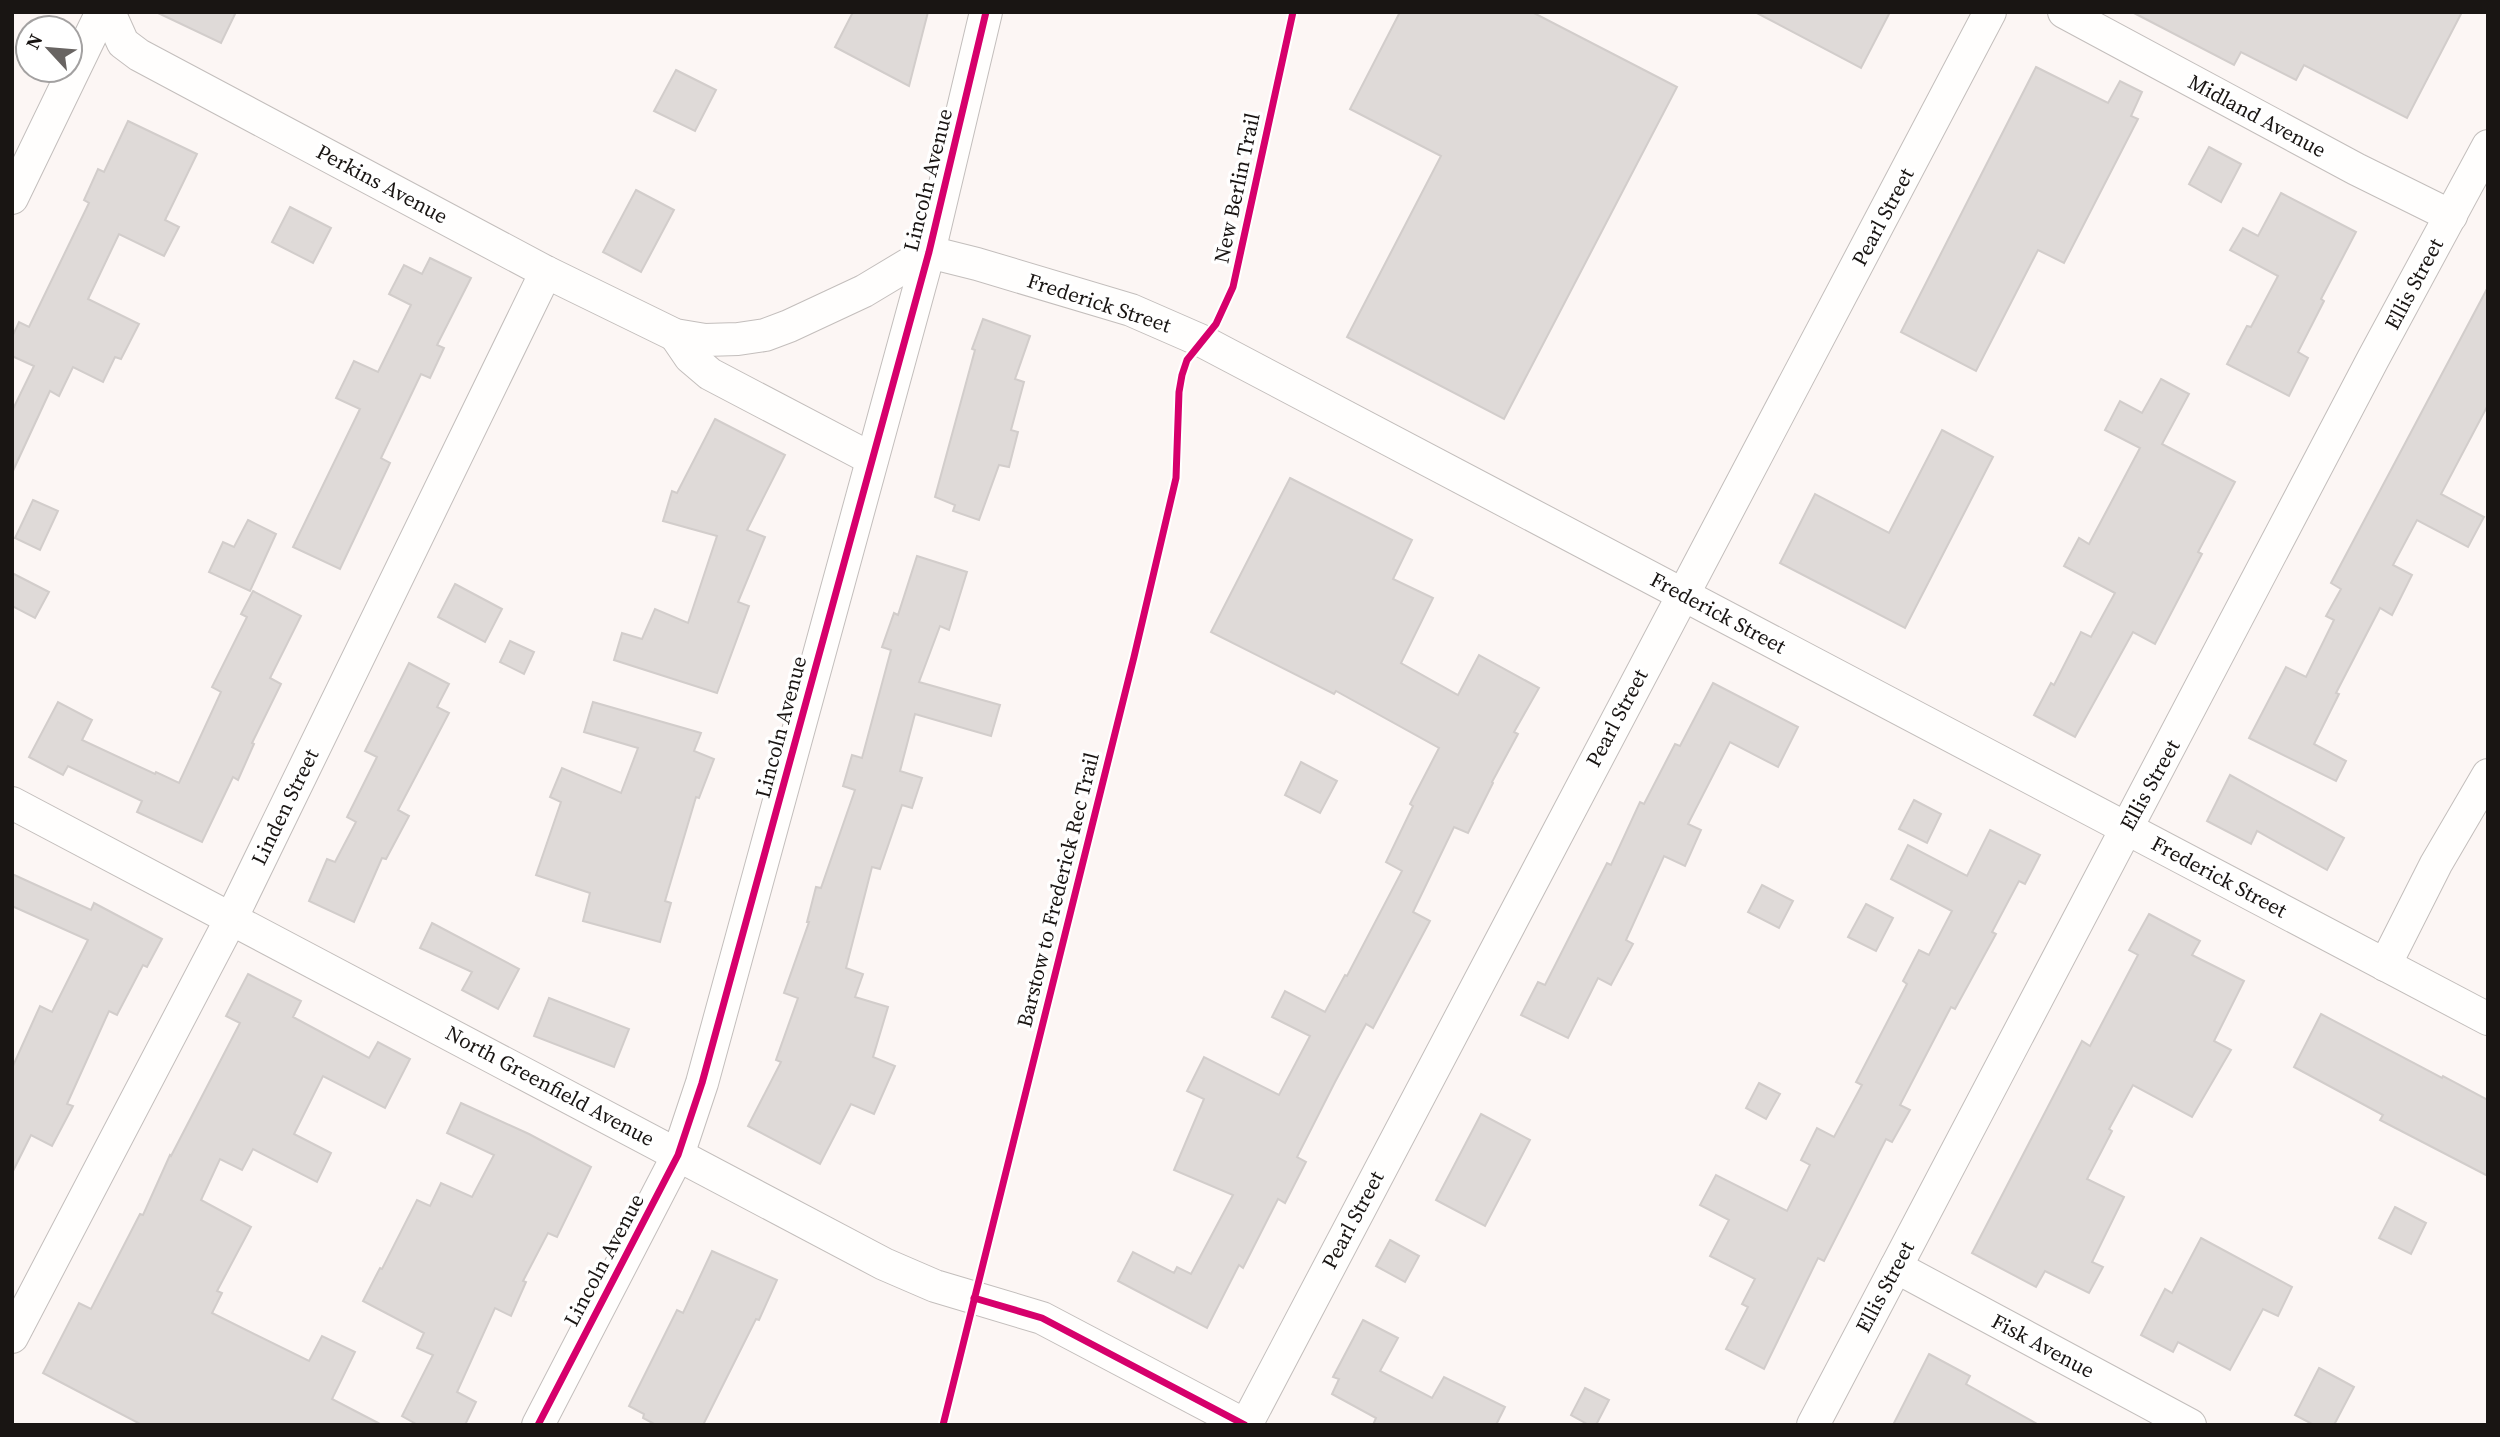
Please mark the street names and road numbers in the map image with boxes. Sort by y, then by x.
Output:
street label: Midland Avenue [2183,67,2331,164]
street label: Lincoln Avenue [896,106,959,254]
street label: New Berlin Trail [1206,110,1267,266]
street label: Perkins Avenue [312,137,453,230]
street label: Pearl Street [1845,163,1921,271]
street label: Ellis Street [2377,233,2450,335]
street label: Frederick Street [1024,266,1175,339]
street label: Frederick Street [1645,565,1791,661]
street label: Lincoln Avenue [748,653,813,801]
street label: Pearl Street [1579,664,1655,772]
street label: Ellis Street [2113,734,2187,835]
street label: Linden Street [244,744,325,870]
street label: Barstow to Frederick Rec Trail [1009,749,1106,1030]
street label: Frederick Street [2146,829,2292,925]
street label: North Greenfield Avenue [441,1018,660,1153]
street label: Pearl Street [1315,1166,1391,1274]
street label: Lincoln Avenue [557,1189,651,1331]
street label: Ellis Street [1848,1236,1921,1338]
street label: Fisk Avenue [1987,1306,2100,1385]

